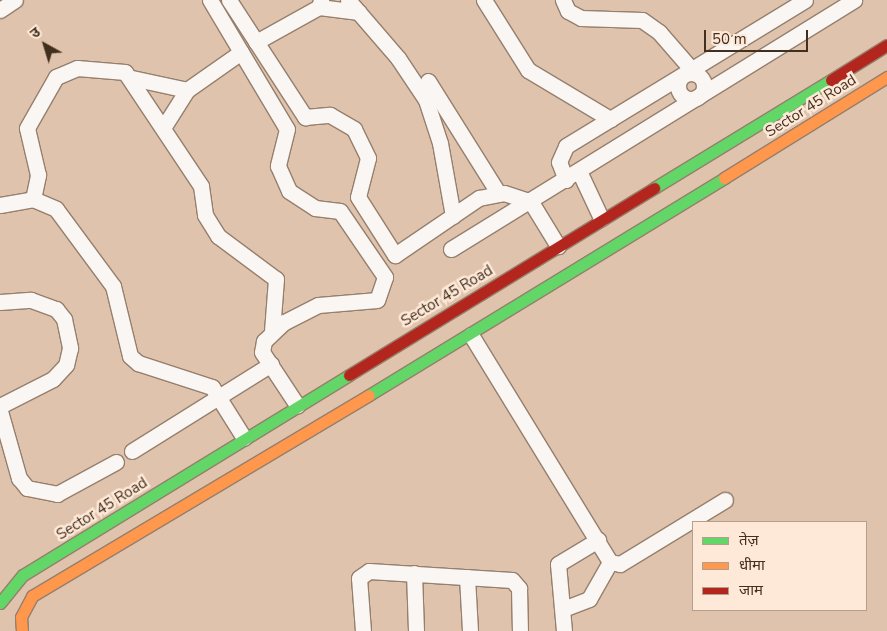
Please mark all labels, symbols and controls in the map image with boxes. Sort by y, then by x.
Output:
north arrow [20,20,70,70]
scale bar [707,20,811,52]
text: उ [26,23,44,43]
text: 50 m [712,29,747,49]
street label: Sector 45 Road [762,71,860,141]
street label: Sector 45 Road [398,262,496,330]
street label: Sector 45 Road [53,474,151,544]
legend [692,521,867,611]
text: तेज़ [739,530,759,550]
text: धीमा [739,555,765,575]
text: जाम [739,580,763,600]

